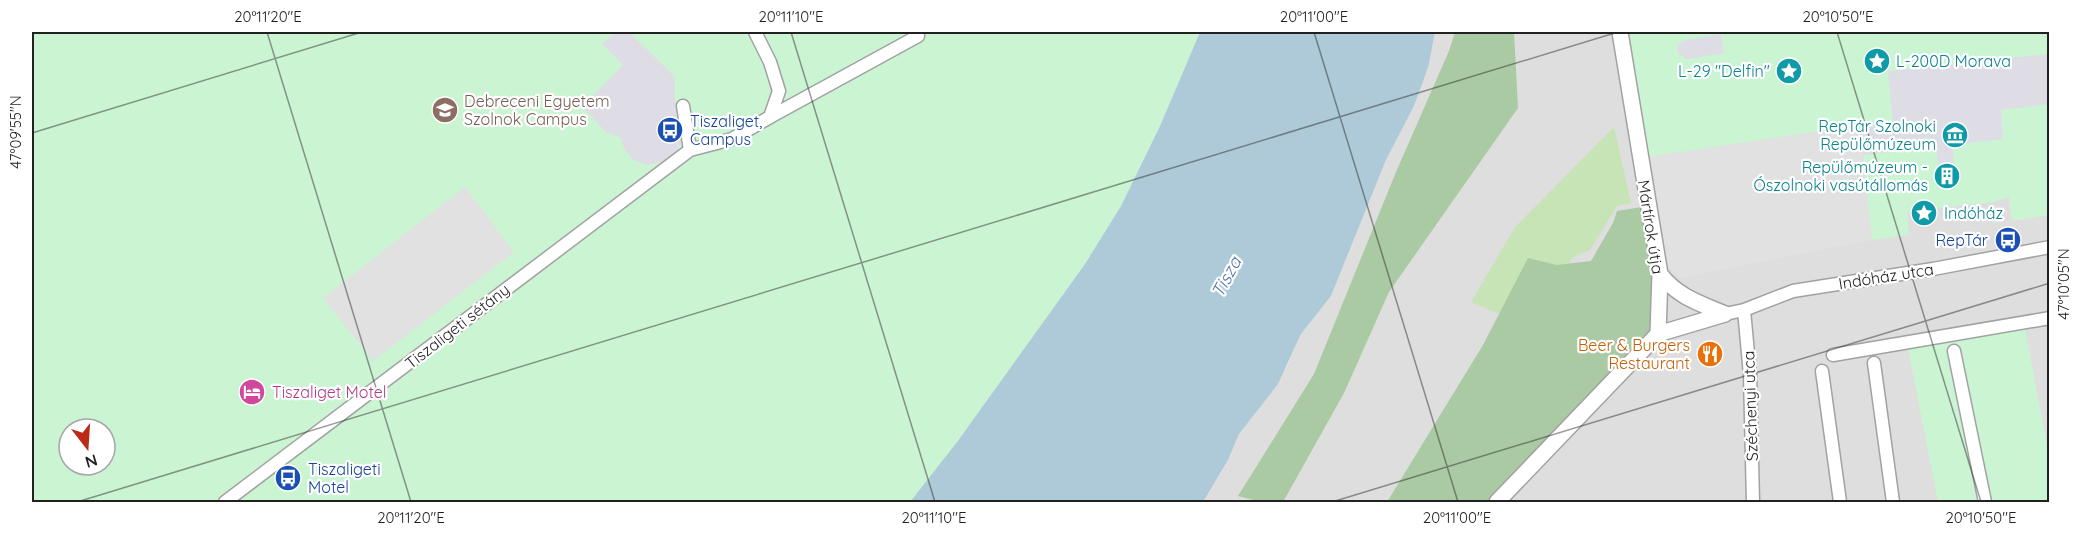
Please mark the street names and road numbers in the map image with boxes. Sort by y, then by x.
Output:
street label: Mártírok útja [1634,179,1668,275]
street label: Indóház utca [1837,259,1935,293]
street label: Tiszaligeti sétány [401,279,513,373]
street label: Széchenyi utca [1738,350,1762,462]

